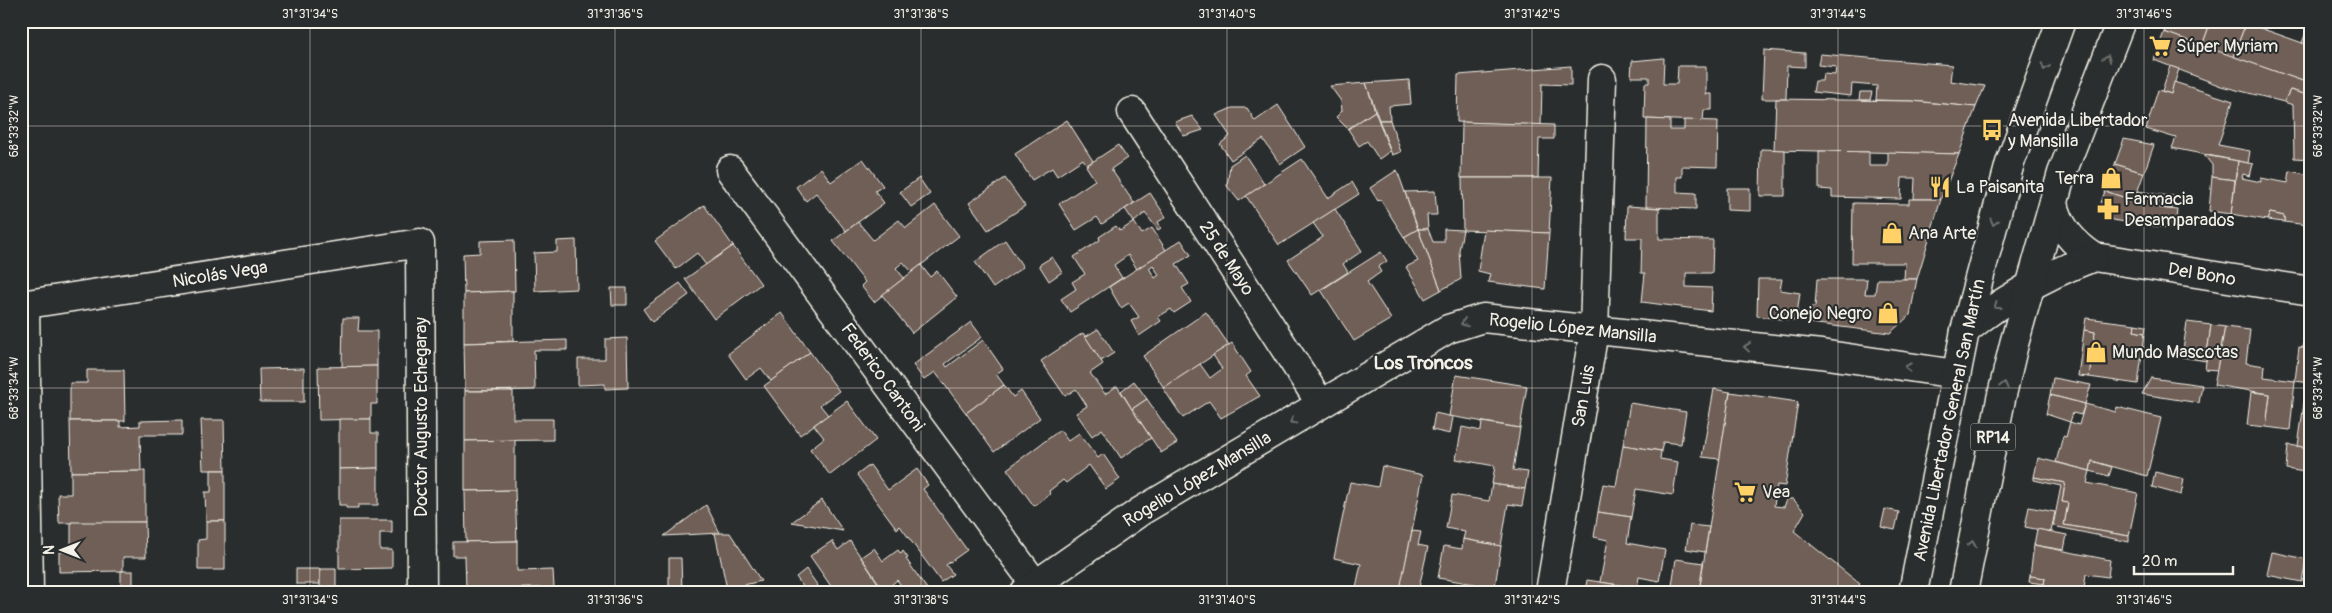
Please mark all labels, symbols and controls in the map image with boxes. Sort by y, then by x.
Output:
text: 31°31'34"S [282,7,338,22]
text: 31°31'36"S [587,7,643,22]
text: 31°31'38"S [893,7,949,22]
text: 31°31'40"S [1198,7,1256,22]
text: 31°31'42"S [1504,7,1560,22]
text: 31°31'44"S [1810,7,1866,22]
text: 31°31'46"S [2116,7,2172,22]
supermarket icon: Súper Myriam [2147,33,2173,59]
place label: Súper Myriam [2176,35,2278,58]
one-way arrow [2100,54,2111,63]
one-way arrow [2041,62,2051,71]
text: 68°33'32"W [7,95,22,157]
text: 68°33'32"W [2311,95,2326,157]
place label: Avenida Libertador y Mansilla [2007,109,2148,153]
bus stop icon: Avenida Libertador y Mansilla [1979,117,2005,143]
shop icon: Terra [2098,165,2124,191]
place label: Terra [2055,167,2094,190]
restaurant icon: La Paisanita [1927,174,1953,200]
place label: La Paisanita [1956,176,2044,199]
place label: Farmacia Desamparados [2124,188,2234,232]
pharmacy icon: Farmacia Desamparados [2095,196,2121,222]
street label: 25 de Mayo [1194,217,1259,300]
one-way arrow [1989,217,2000,226]
shop icon: Ana Arte [1879,220,1905,246]
place label: Ana Arte [1908,222,1977,245]
street label: Nicolás Vega [171,256,269,293]
street label: Del Bono [2166,258,2238,291]
street label: Avenida Libertador General San Martín [1908,277,1991,564]
shop icon: Conejo Negro [1875,300,1901,326]
one-way arrow [1993,300,2003,309]
place label: Conejo Negro [1769,302,1872,325]
street label: Rogelio López Mansilla [1488,308,1658,349]
street label: Doctor Augusto Echegaray [410,317,433,517]
one-way arrow [1460,317,1469,327]
street label: Federico Cantoni [836,319,930,436]
shop icon: Mundo Mascotas [2083,339,2109,365]
place label: Mundo Mascotas [2112,341,2238,364]
one-way arrow [1742,342,1750,353]
district label: Los Troncos [1373,351,1473,375]
text: 68°33'34"W [7,357,22,419]
text: 68°33'34"W [2311,357,2326,419]
one-way arrow [1903,362,1911,373]
street label: San Luis [1567,363,1600,429]
one-way arrow [1998,380,2009,389]
one-way arrow [1289,414,1298,424]
road number: RP14 [1970,424,2016,451]
street label: Rogelio López Mansilla [1119,426,1275,533]
supermarket icon: Vea [1732,479,1758,505]
place label: Vea [1762,481,1790,504]
north arrow [38,526,88,576]
one-way arrow [1967,539,1977,548]
scale bar [2134,543,2233,575]
text: N [41,545,58,555]
text: 20 m [2142,552,2177,571]
text: 31°31'34"S [282,593,338,608]
text: 31°31'36"S [587,593,643,608]
text: 31°31'38"S [893,593,949,608]
text: 31°31'40"S [1198,593,1256,608]
text: 31°31'42"S [1504,593,1560,608]
text: 31°31'44"S [1810,593,1866,608]
text: 31°31'46"S [2116,593,2172,608]

